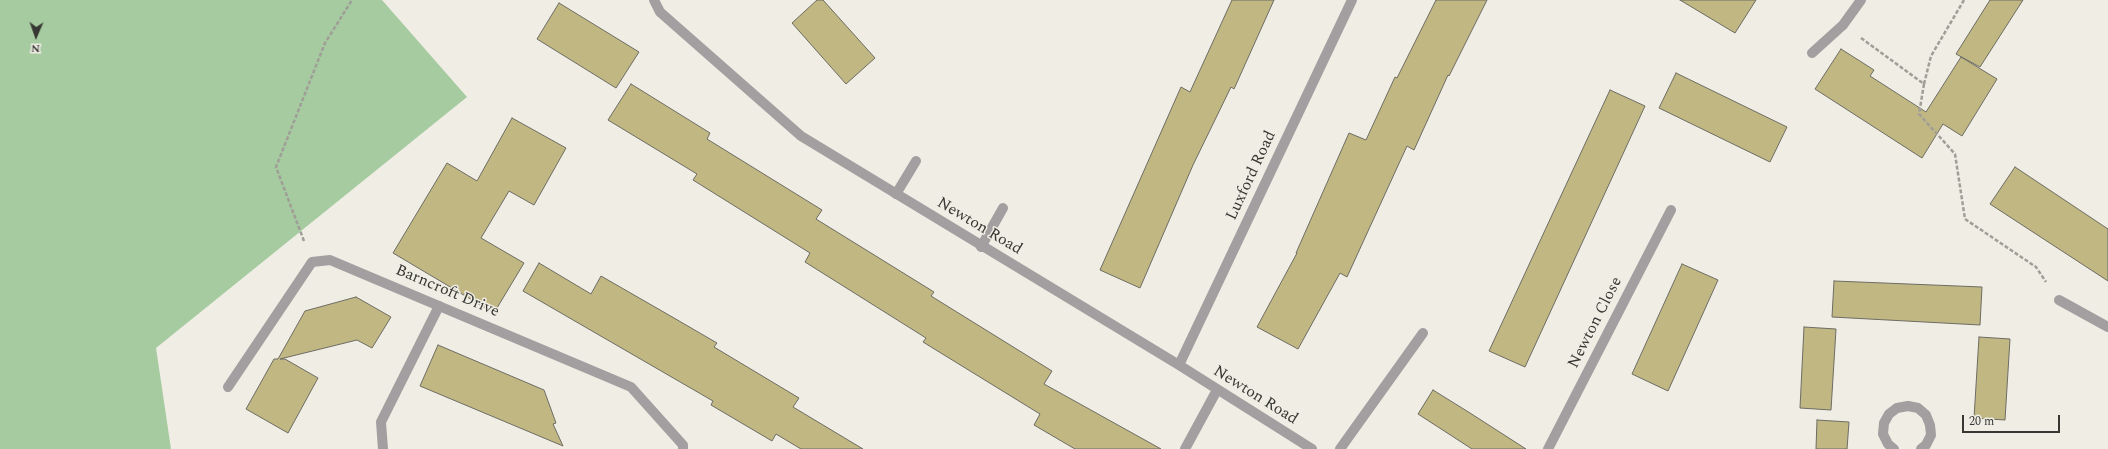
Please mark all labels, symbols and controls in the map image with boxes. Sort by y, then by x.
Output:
north arrow [16,16,56,56]
text: N [31,40,40,57]
street label: Luxford Road [1223,128,1281,224]
street label: Newton Road [933,194,1025,260]
street label: Barncroft Drive [392,261,502,323]
street label: Newton Close [1565,274,1627,372]
street label: Newton Road [1209,362,1301,430]
scale bar [1964,407,2062,433]
text: 20 m [1969,412,1994,431]

